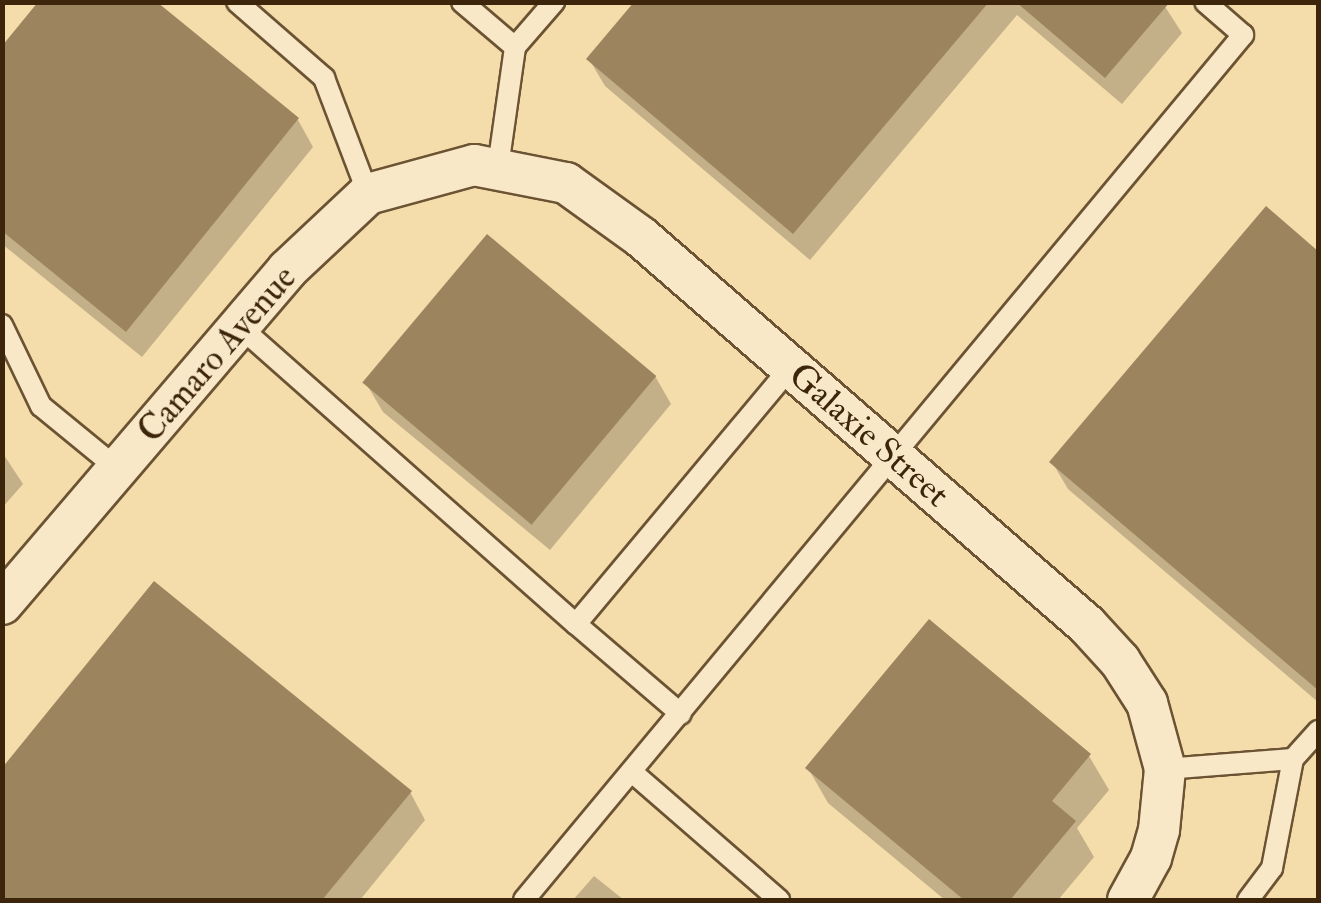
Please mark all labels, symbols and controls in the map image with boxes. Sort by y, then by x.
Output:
street label: Camaro Avenue [129,257,305,451]
street label: Galaxie Street [780,354,958,516]

